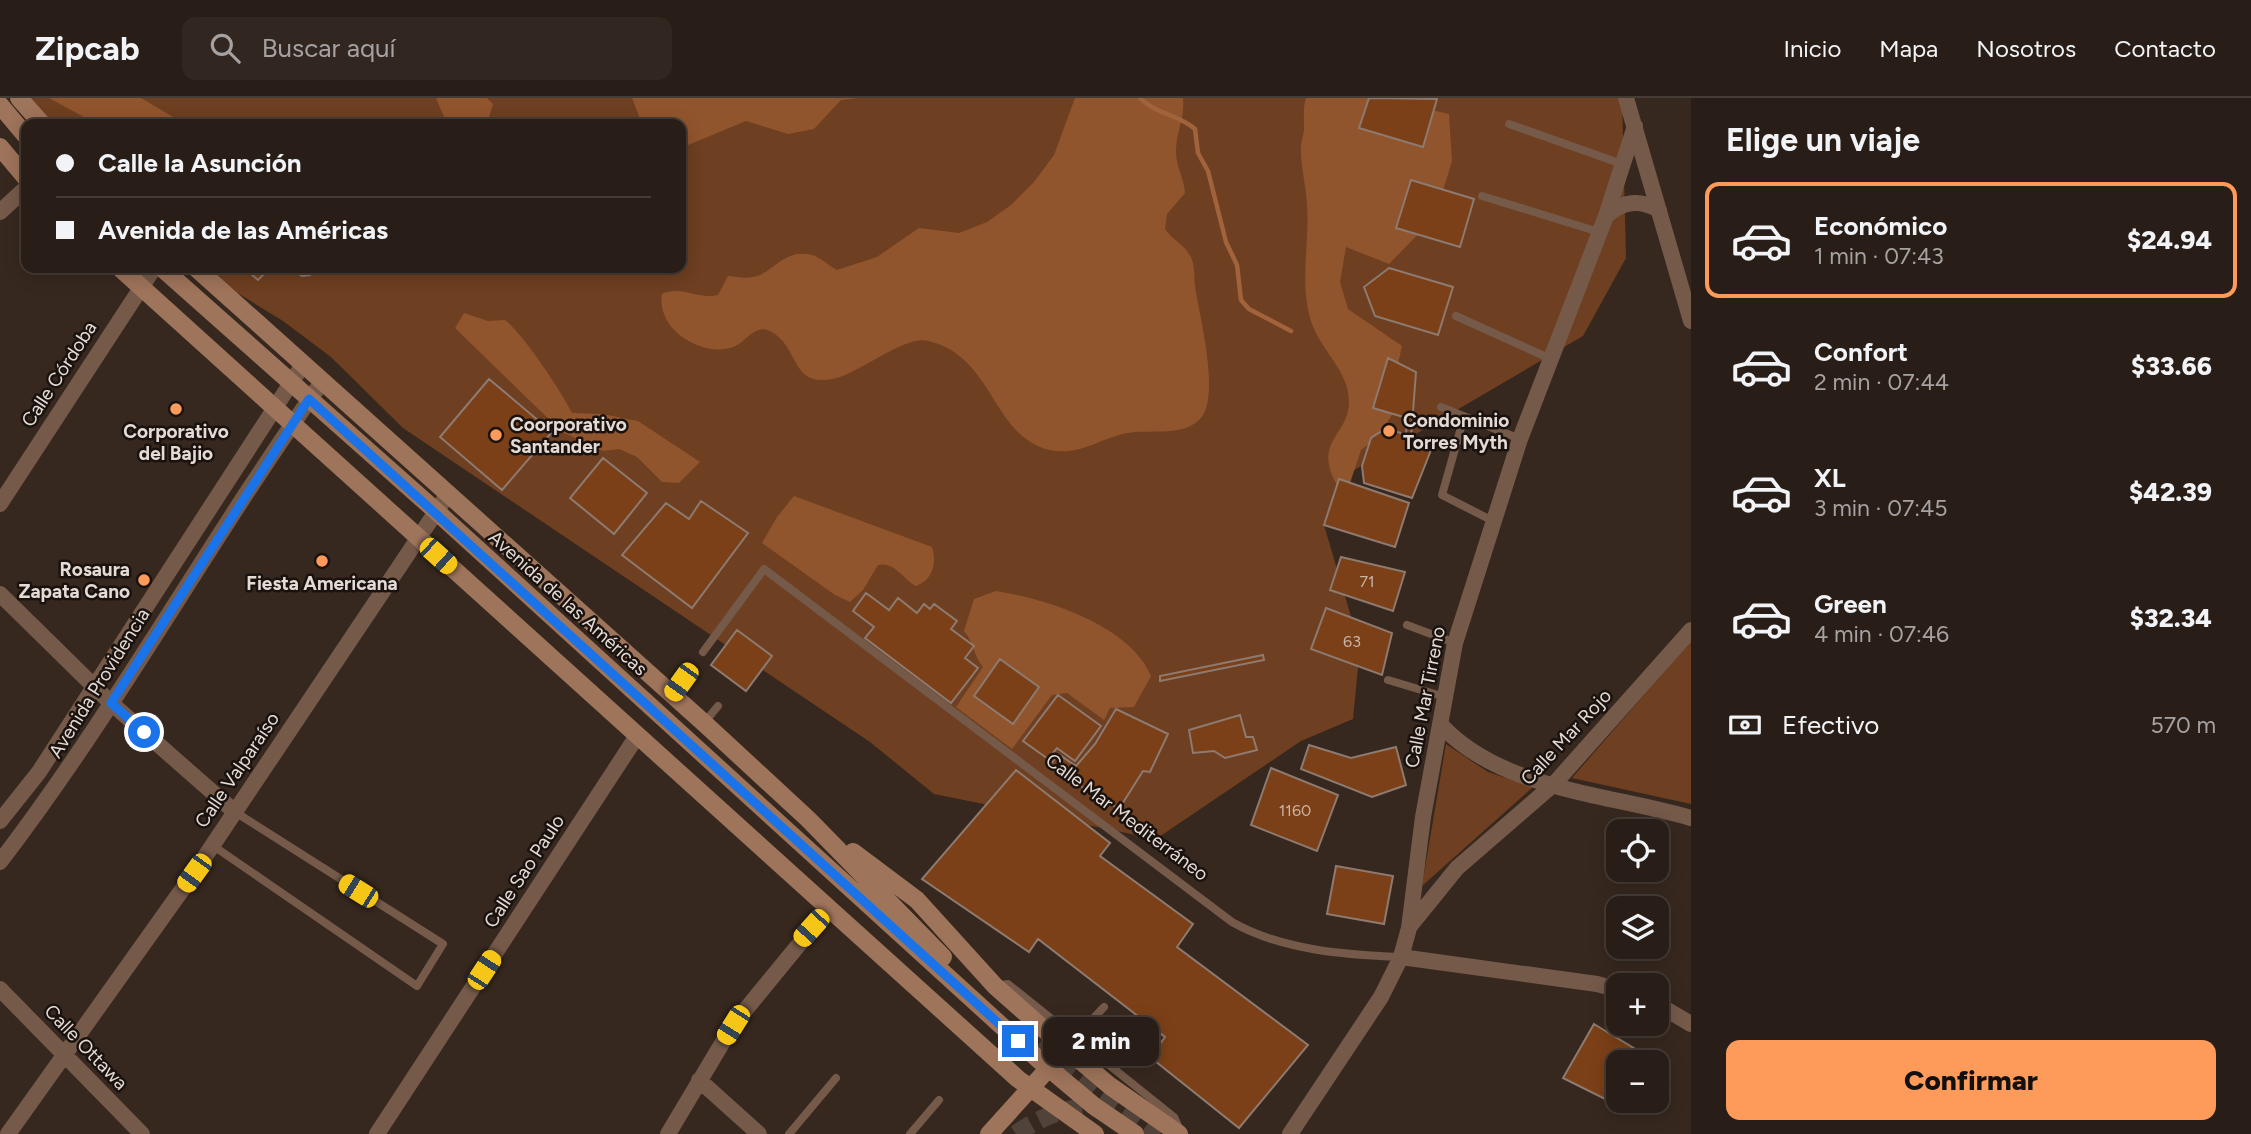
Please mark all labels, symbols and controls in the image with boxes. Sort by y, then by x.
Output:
search box [182,17,672,80]
text: Zipcab [35,29,140,68]
icon: search [206,29,244,67]
text: Buscar aquí [262,32,396,64]
text: Inicio [1783,34,1841,63]
text: Mapa [1879,34,1938,63]
text: Nosotros [1976,34,2076,63]
text: Contacto [2114,34,2216,63]
text: Elige un viaje [1726,121,1920,159]
text: Calle la Asunción [98,147,302,179]
icon: car [1730,209,1793,272]
text: Económico [1814,210,1947,242]
text: Avenida de las Américas [98,214,388,246]
text: $24.94 [2127,224,2212,256]
text: 1 min · 07:43 [1814,242,1944,270]
street label: Calle Córdoba [16,317,102,431]
icon: car [1730,335,1793,398]
text: Confort [1814,336,1908,368]
text: $33.66 [2131,350,2212,382]
text: 2 min · 07:44 [1814,368,1949,396]
marker: Corporativo del Bajio [168,401,184,417]
place label: Condominio Torres Myth [1403,409,1509,454]
place label: Coorporativo Santander [510,413,627,458]
place label: Corporativo del Bajio [123,420,229,465]
marker: Condominio Torres Myth [1381,423,1397,439]
marker: Coorporativo Santander [488,427,504,443]
icon: car [1730,461,1793,524]
text: XL [1814,462,1846,494]
text: $42.39 [2129,476,2212,508]
text: 3 min · 07:45 [1814,494,1948,522]
street label: Avenida de las Américas [484,526,652,681]
car [416,534,461,578]
marker: Fiesta Americana [314,553,330,569]
place label: Rosaura Zapata Cano [18,558,130,603]
marker: Rosaura Zapata Cano [136,572,152,588]
place label: Fiesta Americana [246,572,398,595]
house number: 71 [1359,572,1375,591]
icon: car [1730,587,1793,650]
text: Green [1814,588,1887,620]
text: $32.34 [2130,602,2212,634]
street label: Avenida Providencia [44,604,154,762]
text: 4 min · 07:46 [1814,620,1949,648]
street label: Calle Mar Tirreno [1400,624,1450,770]
house number: 63 [1343,632,1361,651]
car [661,659,702,705]
street label: Calle Mar Rojo [1516,684,1616,790]
icon: cash [1726,706,1764,744]
street label: Calle Valparaíso [190,708,284,832]
text: Efectivo [1782,709,1879,741]
text: 570 m [2150,711,2216,739]
route start [128,716,160,748]
street label: Calle Mar Mediterráneo [1041,748,1213,886]
house number: 1160 [1279,801,1311,820]
street label: Calle Sao Paulo [479,810,569,932]
map controls [1606,819,1669,1113]
button: locate [1606,819,1669,882]
car [174,850,215,896]
car [335,871,382,911]
button: layers [1606,896,1669,959]
car [790,905,833,951]
car [464,947,505,993]
button: + [1606,973,1669,1036]
street label: Calle Ottawa [40,1000,132,1094]
car [713,1002,754,1048]
callout: 2 min [1042,1016,1158,1066]
route end [1002,1025,1034,1057]
text: 2 min [1072,1027,1130,1055]
button: Confirmar [1726,1040,2216,1120]
button: − [1606,1050,1669,1113]

